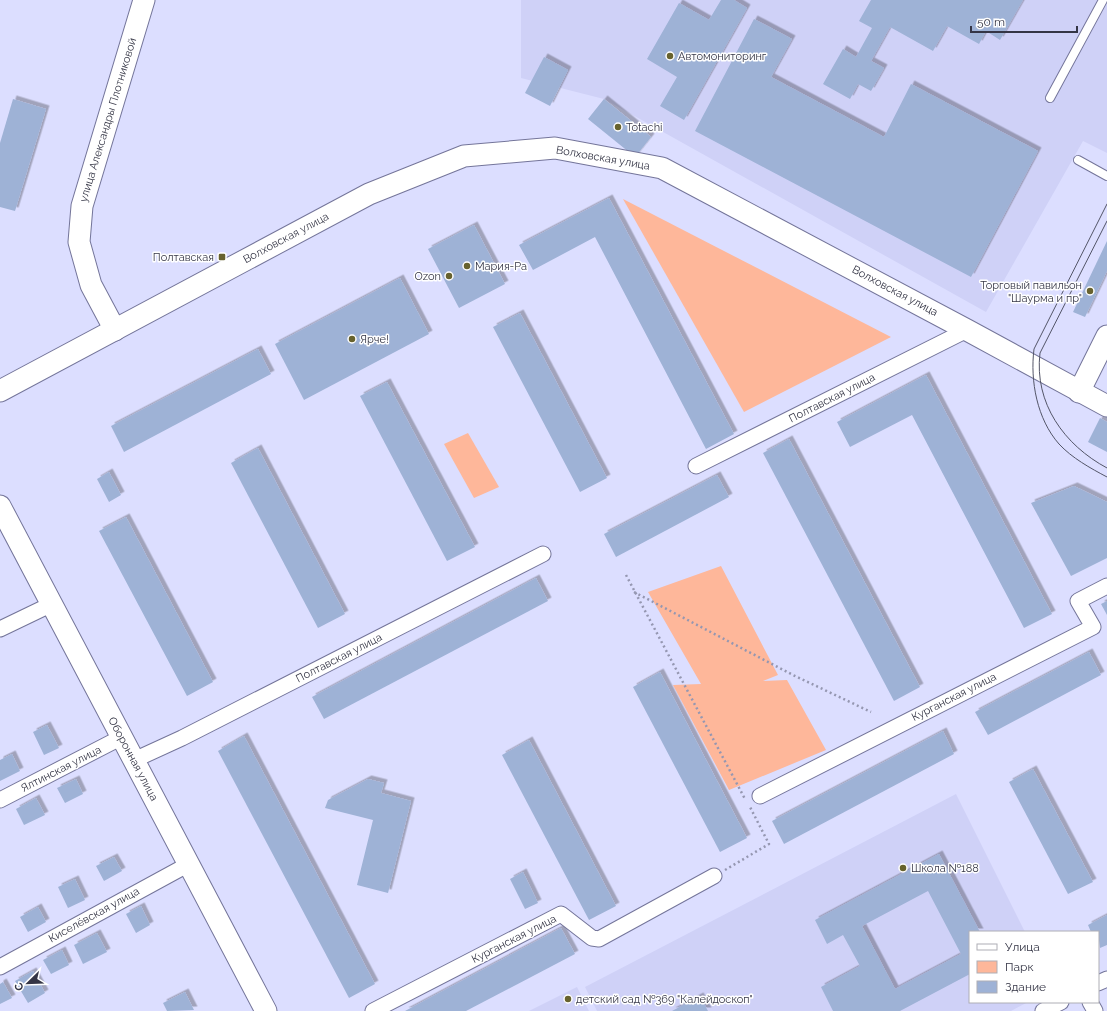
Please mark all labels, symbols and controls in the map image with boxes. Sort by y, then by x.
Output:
scale bar [971,8,1077,34]
text: 50 m [977,15,1005,29]
street label: улица Александры Плотниковой [77,36,139,204]
place label: Автомониторинг [678,50,767,63]
marker: Автомониторинг [665,51,675,61]
place label: Totachi [626,121,662,134]
marker: Totachi [613,122,623,132]
street label: Волховская улица [555,143,651,173]
street label: Волховская улица [241,210,331,266]
place label: Полтавская [153,251,214,264]
marker: Полтавская [217,252,227,262]
place label: Мария-Ра [475,260,527,273]
marker: Мария-Ра [462,261,472,271]
street label: Волховская улица [850,263,940,319]
place label: Ozon [414,270,441,283]
marker: Ozon [444,271,454,281]
place label: Торговый павильон "Шаурма и пр" [980,279,1082,305]
marker: Торговый павильон "Шаурма и пр" [1085,286,1095,296]
place label: Ярче! [360,333,389,346]
marker: Ярче! [347,334,357,344]
street label: Полтавская улица [787,371,877,425]
street label: Полтавская улица [294,631,384,685]
street label: Курганская улица [910,670,998,724]
street label: Оборонная улица [105,715,161,803]
street label: Ялтинская улица [19,743,103,795]
place label: Школа №188 [911,862,979,875]
marker: Школа №188 [898,863,908,873]
street label: Киселёвская улица [46,885,142,945]
street label: Курганская улица [470,912,558,966]
legend [969,931,1099,1003]
text: Улица [1005,940,1040,954]
text: Парк [1005,960,1034,974]
north arrow [8,963,48,1003]
text: С [12,980,27,993]
text: Здание [1005,980,1046,994]
place label: детский сад №369 "Калейдоскоп" [576,993,753,1006]
marker: детский сад №369 "Калейдоскоп" [563,994,573,1004]

